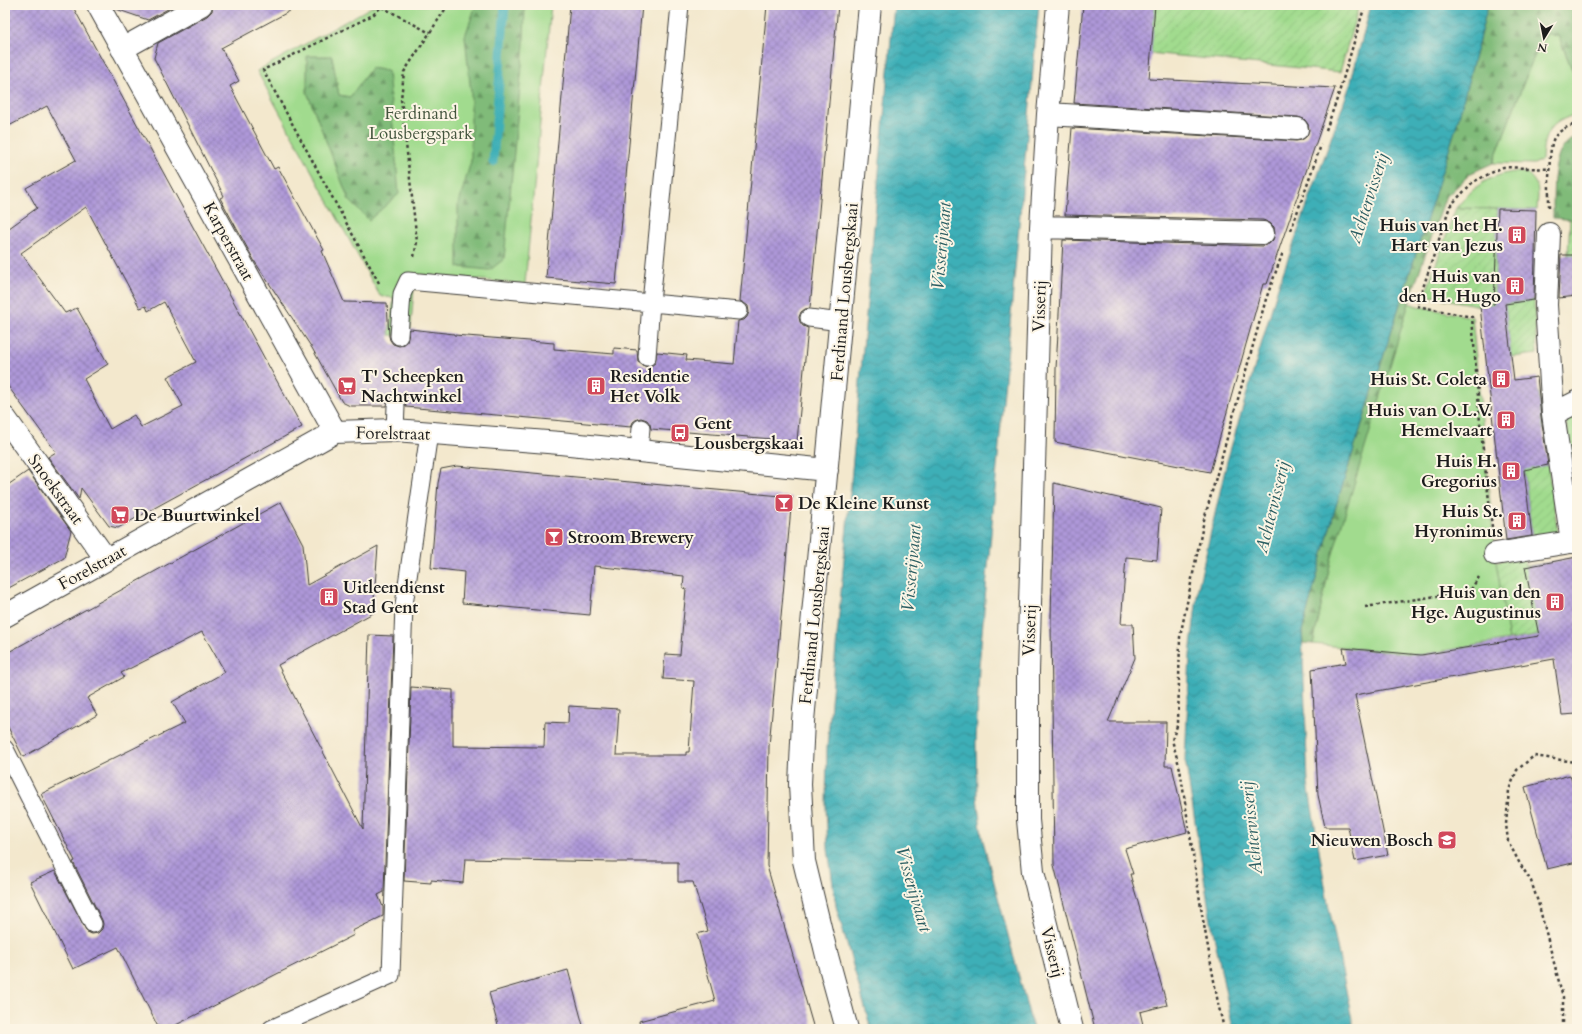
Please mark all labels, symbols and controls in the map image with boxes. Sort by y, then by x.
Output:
north arrow [1524,18,1564,58]
text: N [1536,39,1548,56]
park label: Ferdinand Lousbergspark [369,102,474,145]
water label: Achtervisserij [1342,149,1395,248]
street label: Karperstraat [198,198,260,285]
water label: Visserijvaart [925,200,958,291]
street label: Ferdinand Lousbergskaai [825,202,864,382]
place label: Huis van het H. Hart van Jezus [1379,214,1503,257]
building icon: Huis van het H. Hart van Jezus [1506,224,1528,246]
place label: Huis van den H. Hugo [1399,265,1501,308]
building icon: Huis van den H. Hugo [1504,275,1526,297]
street label: Visserij [1027,280,1052,332]
place label: T' Scheepken Nachtwinkel [361,365,464,408]
place label: Residentie Het Volk [610,365,690,408]
place label: Huis St. Coleta [1370,368,1488,391]
building icon: Huis St. Coleta [1490,368,1512,390]
supermarket icon: T' Scheepken Nachtwinkel [336,375,358,397]
building icon: Residentie Het Volk [585,375,607,397]
place label: Huis van O.L.V. Hemelvaart [1368,399,1492,442]
building icon: Huis van O.L.V. Hemelvaart [1495,409,1517,431]
place label: Gent Lousbergskaai [694,412,804,455]
street label: Forelstraat [356,421,431,446]
bus stop icon: Gent Lousbergskaai [669,422,691,444]
street label: Snoekstraat [22,450,89,530]
place label: Huis H. Gregorius [1421,450,1497,493]
water label: Achtervisserij [1249,458,1296,557]
building icon: Huis H. Gregorius [1500,460,1522,482]
bar icon: De Kleine Kunst [773,492,795,514]
place label: De Kleine Kunst [798,492,929,515]
place label: Huis St. Hyronimus [1414,500,1503,543]
supermarket icon: De Buurtwinkel [109,504,131,526]
place label: De Buurtwinkel [134,504,260,527]
building icon: Huis St. Hyronimus [1506,510,1528,532]
water label: Visserijvaart [895,522,928,613]
street label: Ferdinand Lousbergskaai [794,525,835,705]
bar icon: Stroom Brewery [543,526,565,548]
place label: Stroom Brewery [568,526,694,549]
street label: Forelstraat [54,539,131,596]
place label: Uitleendienst Stad Gent [343,576,445,619]
place label: Huis van den Hge. Augustinus [1411,581,1541,624]
building icon: Uitleendienst Stad Gent [318,586,340,608]
building icon: Huis van den Hge. Augustinus [1544,591,1566,613]
street label: Visserij [1017,604,1042,656]
water label: Achtervisserij [1234,779,1269,877]
place label: Nieuwen Bosch [1311,829,1433,852]
school or university icon: Nieuwen Bosch [1436,829,1458,851]
water label: Visserijvaart [889,843,938,936]
street label: Visserij [1035,924,1070,980]

